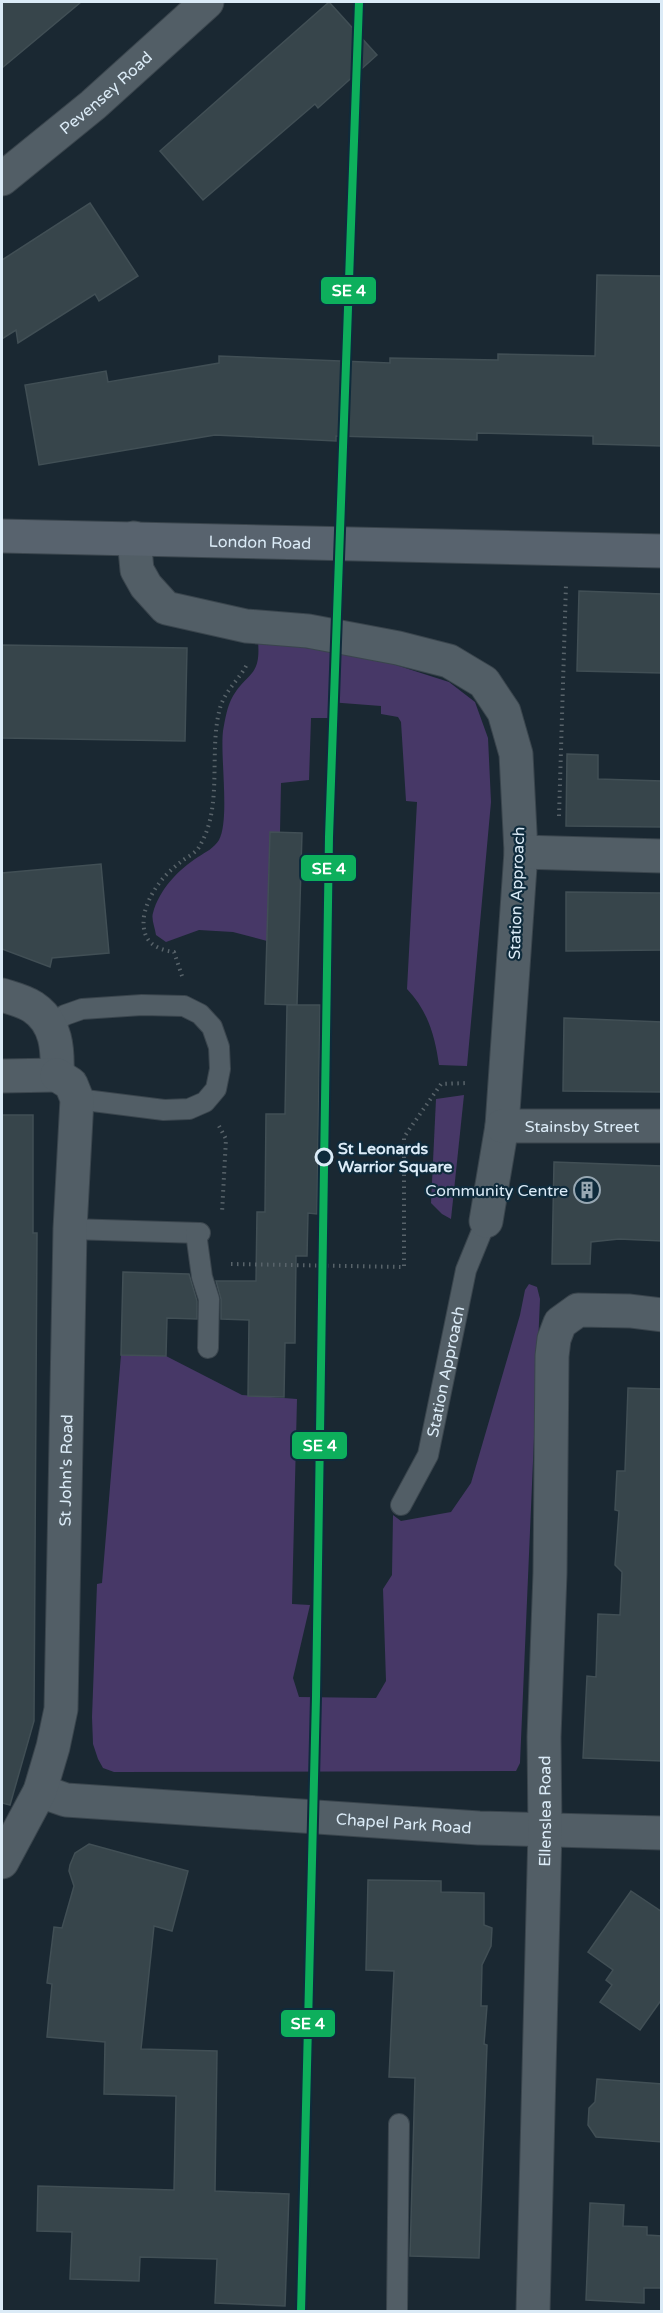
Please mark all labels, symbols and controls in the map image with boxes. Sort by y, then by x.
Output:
street label: Pevensey Road [56,47,157,139]
line badge: SE 4 [320,276,377,305]
text: SE 4 [332,281,366,301]
street label: London Road [208,532,311,554]
street label: Station Approach [505,826,529,960]
line badge: SE 4 [300,854,357,882]
text: SE 4 [312,859,346,879]
street label: Stainsby Street [525,1117,639,1137]
place label: St Leonards Warrior Square [338,1139,452,1177]
marker: St Leonards Warrior Square [315,1148,333,1166]
building icon: Community Centre [572,1175,602,1205]
place label: Community Centre [425,1181,568,1201]
street label: Station Approach [423,1305,469,1439]
street label: St John's Road [55,1414,78,1527]
line badge: SE 4 [291,1431,348,1460]
text: SE 4 [303,1436,337,1456]
street label: Ellenslea Road [535,1755,556,1867]
street label: Chapel Park Road [335,1809,472,1838]
line badge: SE 4 [280,2009,336,2038]
text: SE 4 [291,2014,325,2034]

